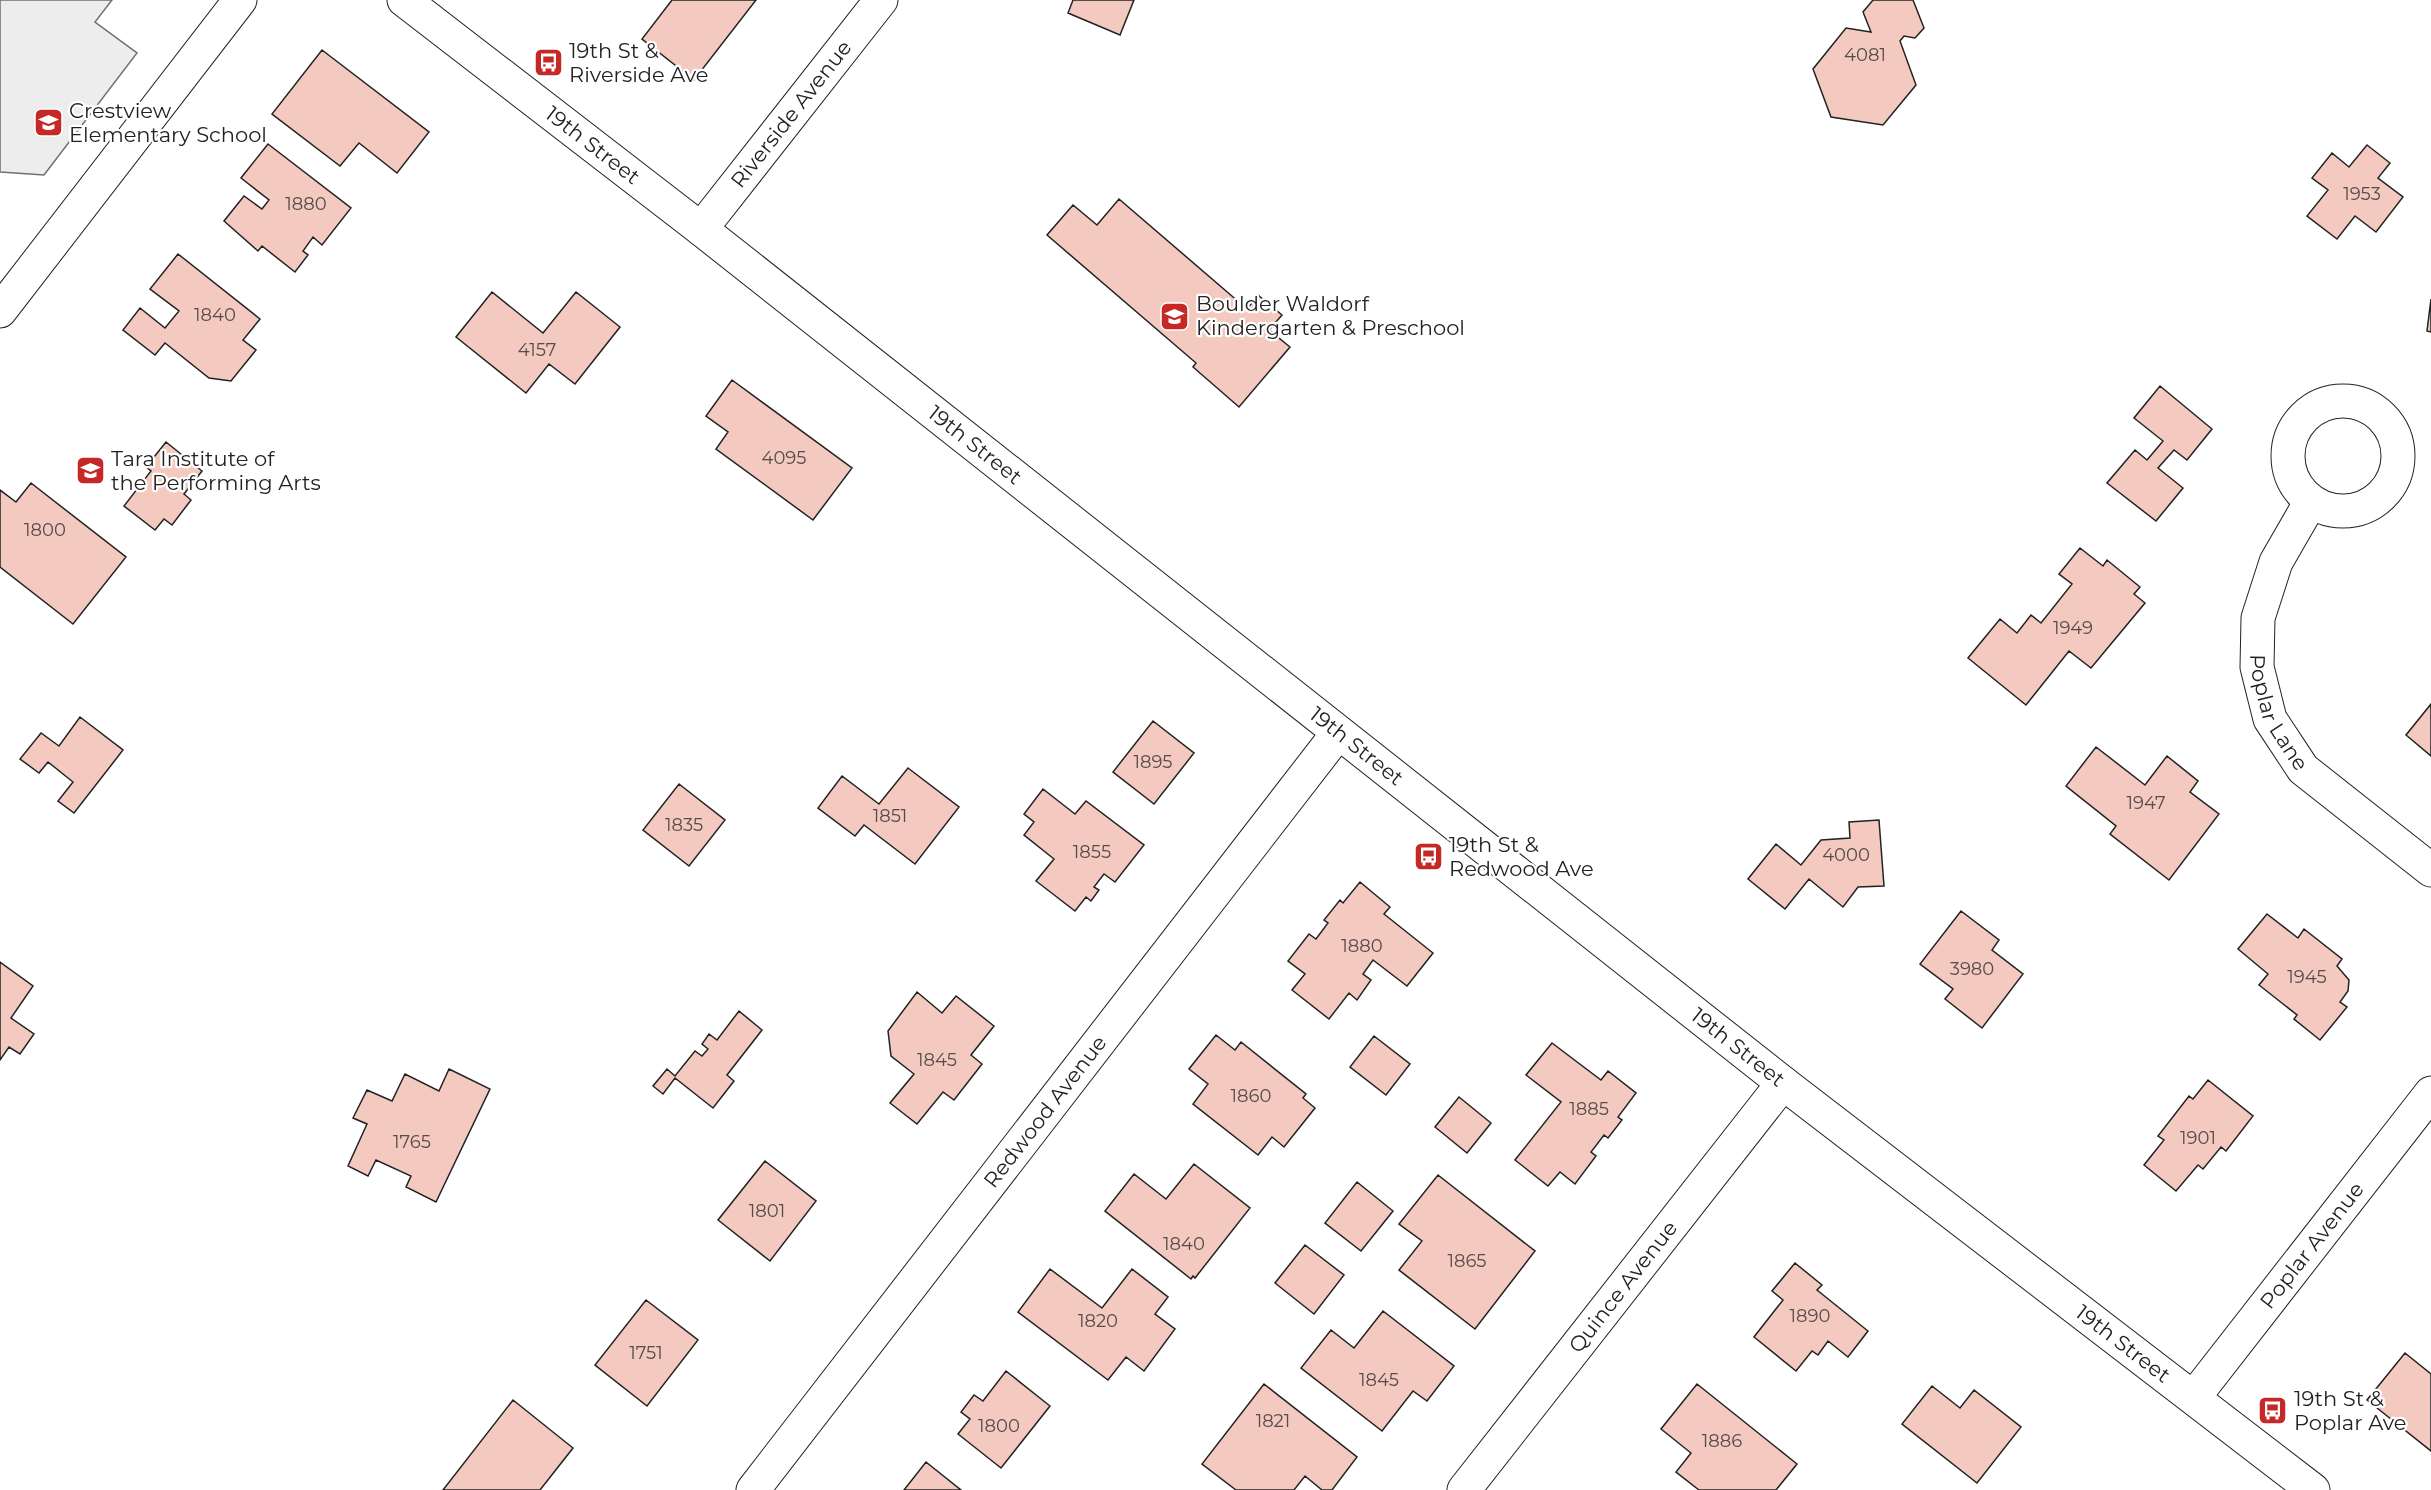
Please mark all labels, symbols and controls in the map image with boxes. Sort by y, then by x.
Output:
street label: Riverside Avenue [725,35,856,193]
place label: 19th St & Riverside Ave [569,38,709,87]
house number: 4081 [1844,44,1886,66]
bus stop icon: 19th St & Riverside Ave [532,47,564,79]
place label: Crestview Elementary School [69,98,267,147]
street label: 19th Street [541,101,645,189]
school or university icon: Crestview Elementary School [32,107,64,139]
house number: 1953 [2343,183,2381,205]
house number: 1880 [285,193,327,215]
place label: Boulder Waldorf Kindergarten & Preschool [1196,291,1465,340]
school or university icon: Boulder Waldorf Kindergarten & Preschool [1159,300,1191,332]
house number: 1840 [194,304,236,326]
house number: 4157 [518,339,556,361]
street label: 19th Street [923,400,1027,489]
place label: Tara Institute of the Performing Arts [111,446,321,495]
house number: 4095 [762,447,806,469]
school or university icon: Tara Institute of the Performing Arts [74,455,106,487]
house number: 1800 [24,519,66,541]
house number: 1949 [2053,617,2093,639]
street label: Poplar Lane [2245,654,2314,775]
street label: 19th Street [1305,701,1409,791]
house number: 1895 [1133,751,1173,773]
house number: 1947 [2126,792,2166,814]
house number: 1851 [873,805,907,827]
house number: 1835 [665,814,703,836]
place label: 19th St & Redwood Ave [1449,832,1594,881]
house number: 1855 [1073,841,1111,863]
bus stop icon: 19th St & Redwood Ave [1412,841,1444,873]
house number: 4000 [1822,844,1870,866]
house number: 1880 [1341,935,1383,957]
house number: 3980 [1950,958,1994,980]
house number: 1945 [2287,966,2327,988]
street label: 19th Street [1686,1002,1790,1092]
street label: Redwood Avenue [978,1030,1112,1193]
house number: 1845 [917,1049,957,1071]
house number: 1860 [1231,1085,1271,1107]
house number: 1885 [1569,1098,1609,1120]
house number: 1901 [2180,1127,2216,1149]
house number: 1765 [393,1131,431,1153]
street label: Poplar Avenue [2255,1177,2369,1313]
house number: 1801 [749,1200,785,1222]
street label: Quince Avenue [1563,1216,1682,1358]
house number: 1840 [1163,1233,1205,1255]
house number: 1865 [1447,1250,1487,1272]
street label: 19th Street [2071,1299,2175,1388]
house number: 1890 [1790,1305,1830,1327]
house number: 1820 [1078,1310,1118,1332]
house number: 1751 [629,1342,663,1364]
house number: 1845 [1359,1369,1399,1391]
place label: 19th St & Poplar Ave [2294,1386,2406,1435]
bus stop icon: 19th St & Poplar Ave [2257,1395,2289,1427]
house number: 1821 [1256,1410,1290,1432]
house number: 1800 [978,1415,1020,1437]
house number: 1886 [1702,1430,1742,1452]

